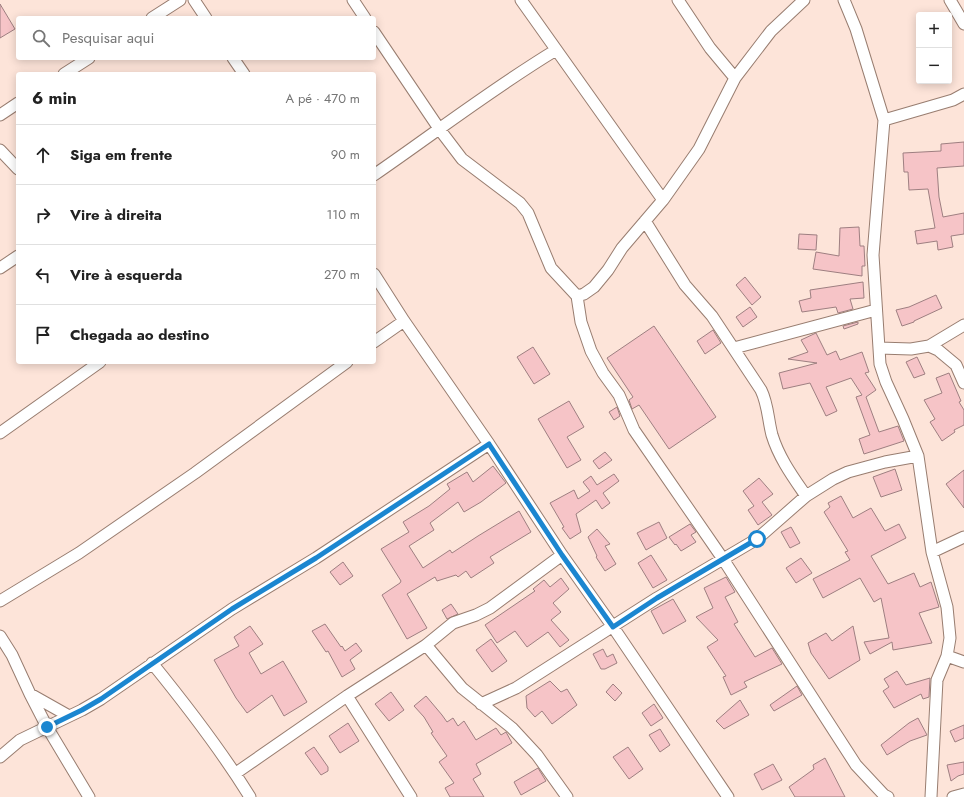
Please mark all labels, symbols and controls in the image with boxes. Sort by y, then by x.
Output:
map controls [916,12,952,84]
button: + [916,12,952,48]
search box [16,16,376,60]
icon: search [30,27,52,49]
text: Pesquisar aqui [62,27,154,49]
button: − [916,48,952,84]
text: 6 min [32,86,77,110]
text: A pé · 470 m [285,89,360,108]
icon: ahead [32,144,54,166]
text: Siga em frente [70,144,172,166]
text: 90 m [331,145,360,164]
icon: right [32,204,54,226]
text: Vire à direita [70,204,162,226]
text: 110 m [326,205,360,224]
icon: left [32,264,54,286]
text: Vire à esquerda [70,264,182,286]
text: 270 m [324,265,360,284]
icon: arrive [32,324,54,346]
text: Chegada ao destino [70,324,209,346]
route start [748,530,766,548]
route end [38,718,56,736]

